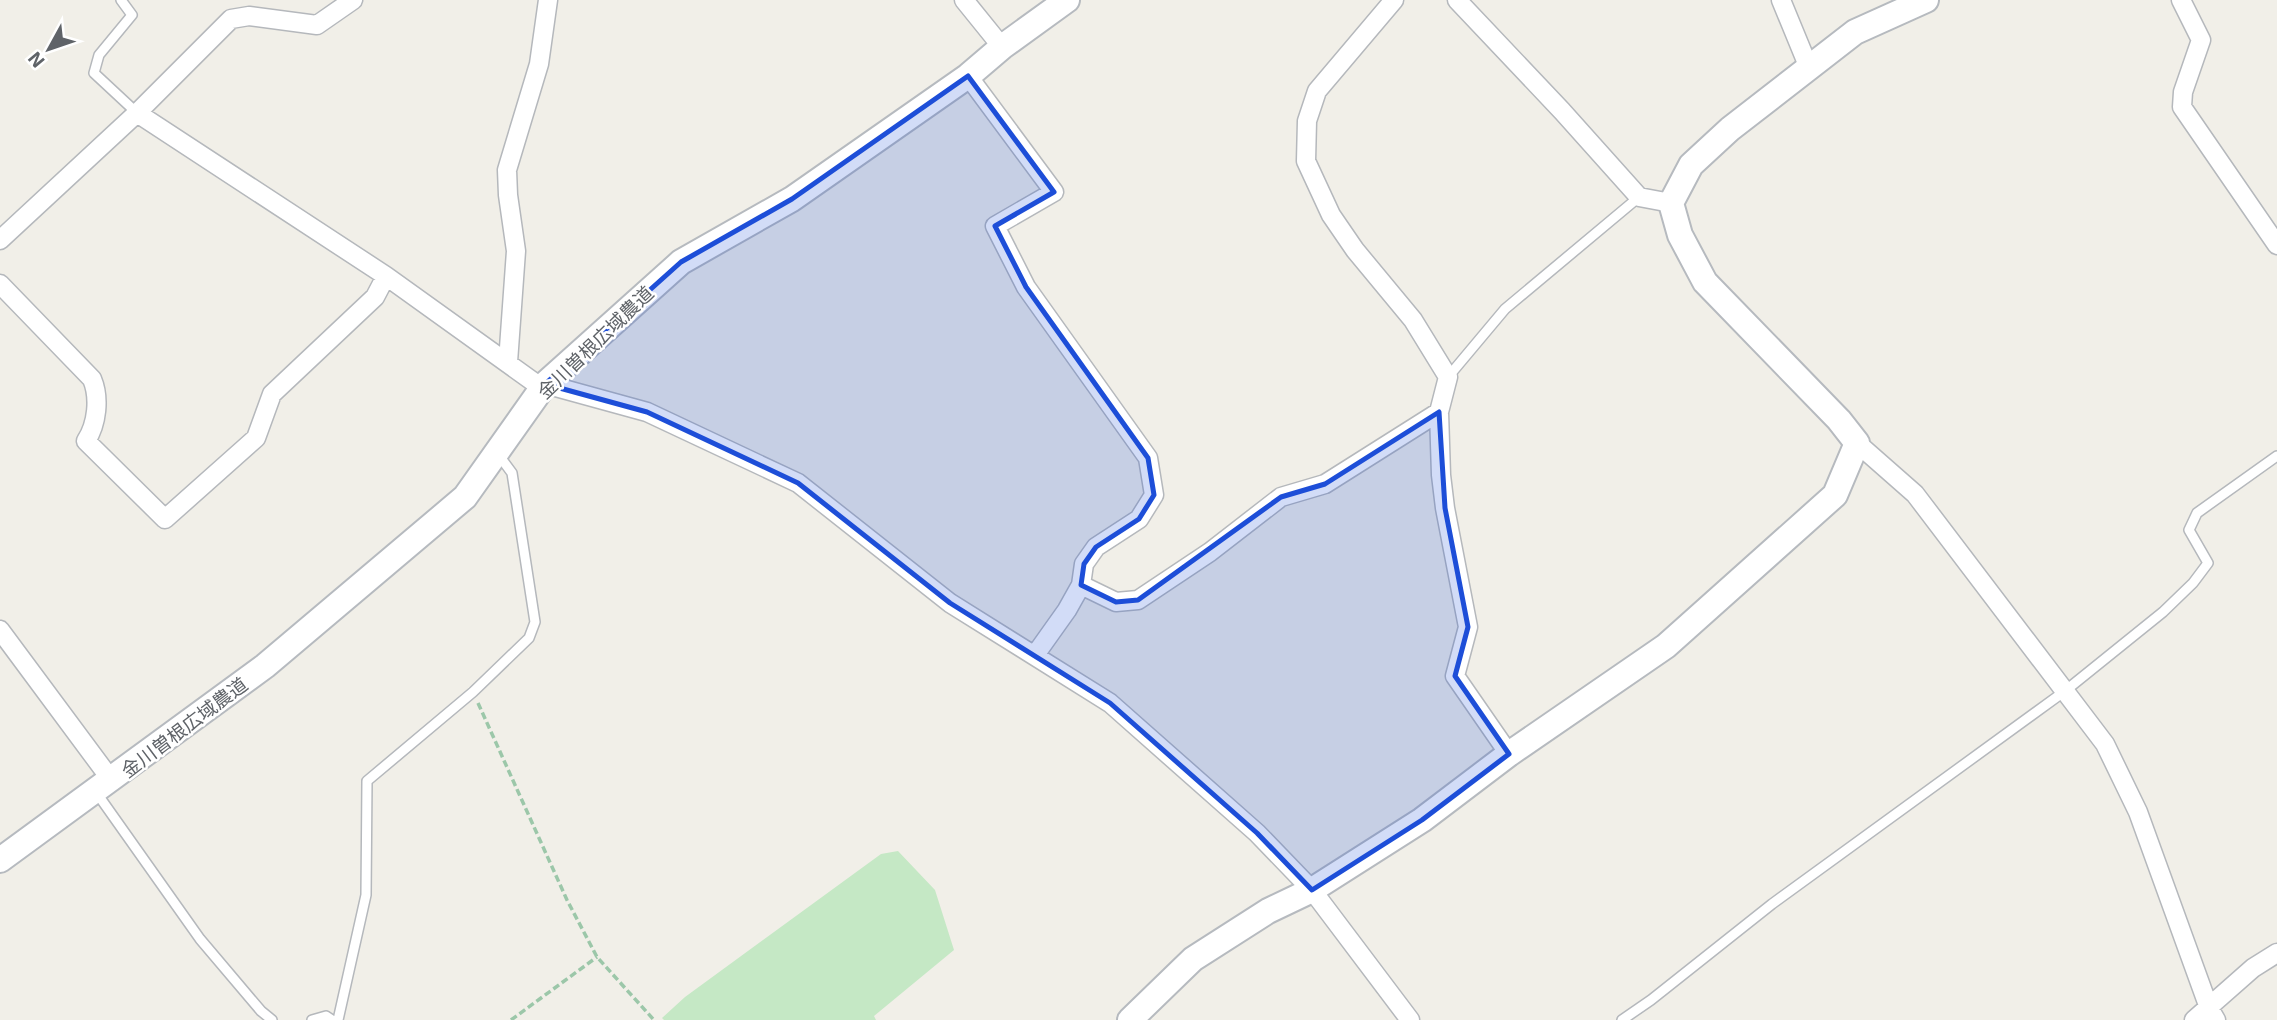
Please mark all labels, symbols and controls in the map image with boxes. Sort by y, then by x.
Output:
north arrow [14,14,84,84]
text: N [22,48,49,73]
street label: 金川曽根広域農道 [532,281,658,403]
street label: 金川曽根広域農道 [116,672,252,782]

